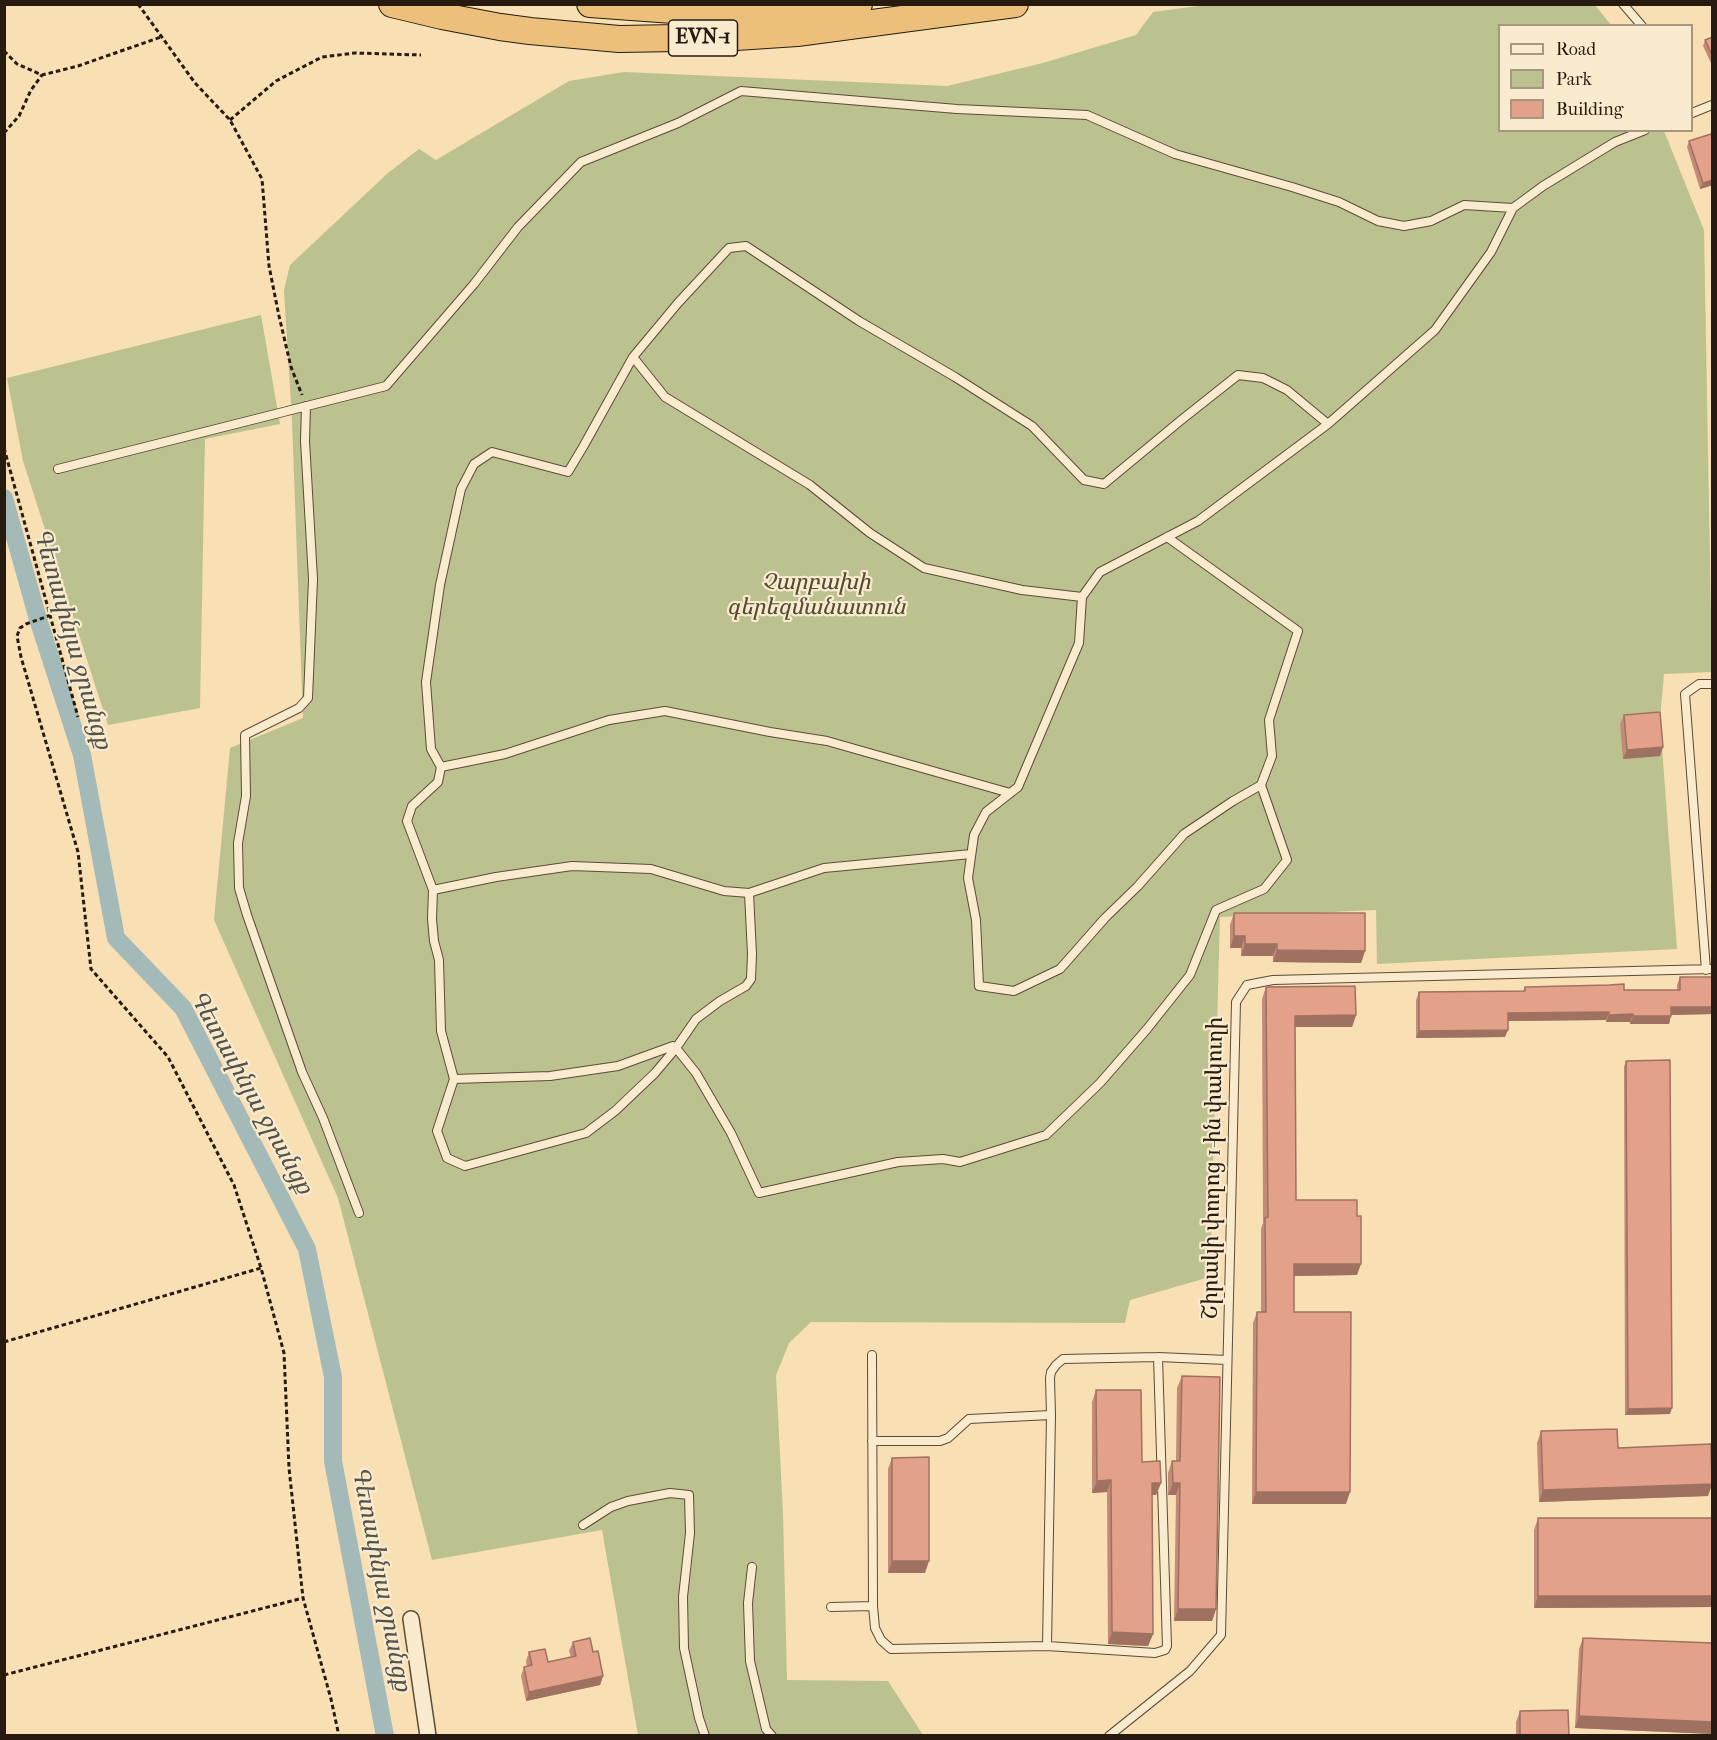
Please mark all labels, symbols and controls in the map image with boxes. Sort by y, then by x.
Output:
road number: EVN-1 [668,20,738,56]
legend [1498,24,1693,132]
text: Road [1556,39,1596,60]
text: Park [1556,69,1592,90]
text: Building [1556,99,1623,120]
water label: Գետափնյա ջրանցք [26,525,116,753]
park label: Չարբախի գերեզմանատուն [727,571,905,622]
water label: Գետափնյա ջրանցք [182,986,318,1200]
street label: Շիրակի փողոց 1-ին փակուղի [1198,1017,1230,1319]
water label: Գետափնյա ջրանցք [344,1464,416,1694]

